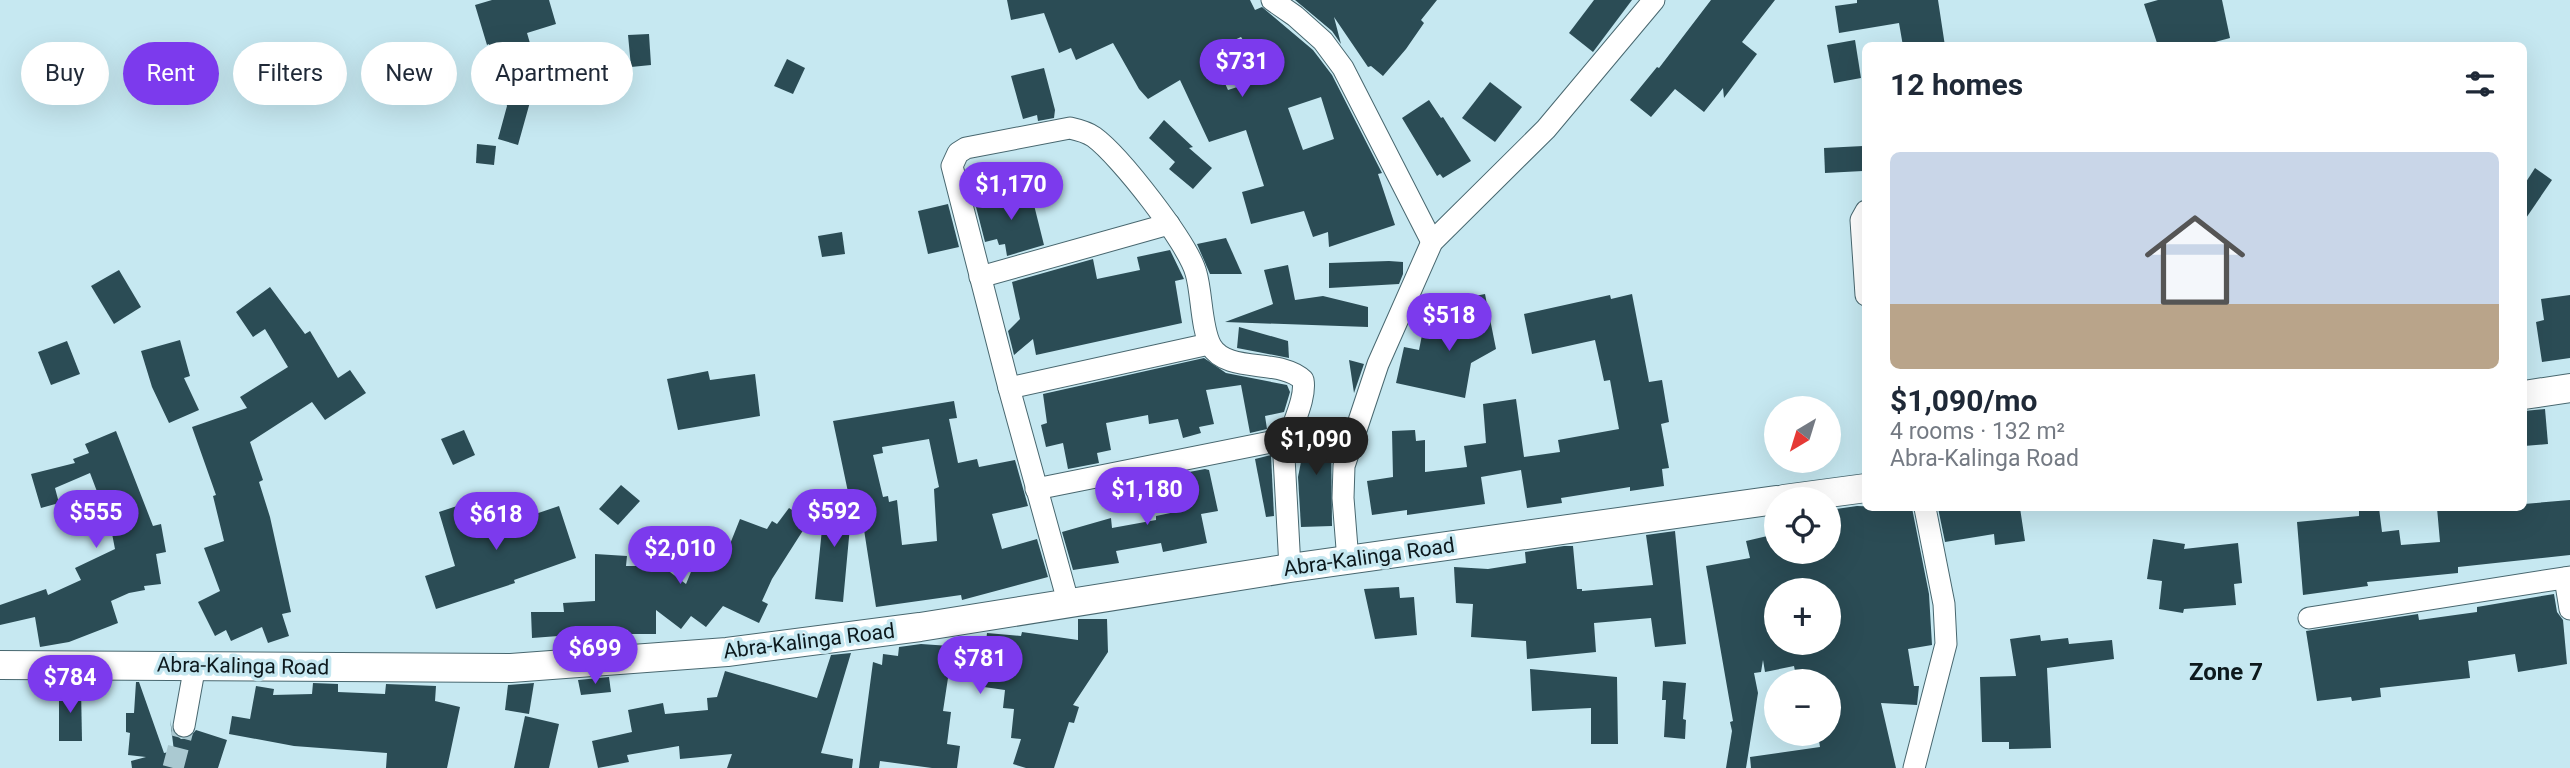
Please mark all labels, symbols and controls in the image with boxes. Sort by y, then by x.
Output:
pin: $731 [1201,40,1283,99]
chip: Buy [21,42,109,105]
chip: Rent [123,42,219,105]
chip: Filters [233,42,347,105]
chip: New [361,42,457,105]
chip: Apartment [471,42,633,105]
text: $731 [1216,48,1268,75]
icon: filters [2461,65,2499,103]
text: 12 homes [1890,67,2023,102]
pin: $1,170 [954,162,1068,222]
text: $1,170 [975,171,1047,198]
icon: home [2132,197,2258,323]
pin: $518 [1408,294,1490,353]
text: $518 [1423,302,1475,329]
text: $1,090/mo [1890,383,2038,418]
north arrow [1764,396,1841,472]
map controls [1764,396,1841,746]
pin: $1,090 [1259,418,1373,477]
text: 4 rooms · 132 m² [1890,418,2065,445]
text: $1,090 [1280,426,1352,453]
text: Abra-Kalinga Road [1890,445,2079,472]
pin: $1,180 [1090,468,1204,527]
text: $1,180 [1111,476,1183,503]
button: locate [1764,487,1841,564]
pin: $555 [55,490,137,550]
pin: $592 [793,490,875,549]
pin: $618 [455,492,537,552]
text: $592 [808,498,860,525]
text: $555 [70,499,122,526]
text: $618 [470,501,522,528]
pin: $2,010 [623,526,737,586]
street label: Abra-Kalinga Road [1282,533,1456,581]
text: $2,010 [644,535,716,562]
button: + [1764,578,1841,655]
street label: Abra-Kalinga Road [722,619,896,663]
pin: $699 [554,626,636,686]
text: $699 [569,635,621,662]
pin: $781 [939,636,1021,696]
text: $781 [954,645,1006,672]
street label: Abra-Kalinga Road [157,652,329,680]
pin: $784 [29,656,111,715]
district label: Zone 7 [2189,658,2263,686]
text: $784 [44,664,96,691]
button: − [1764,669,1841,746]

